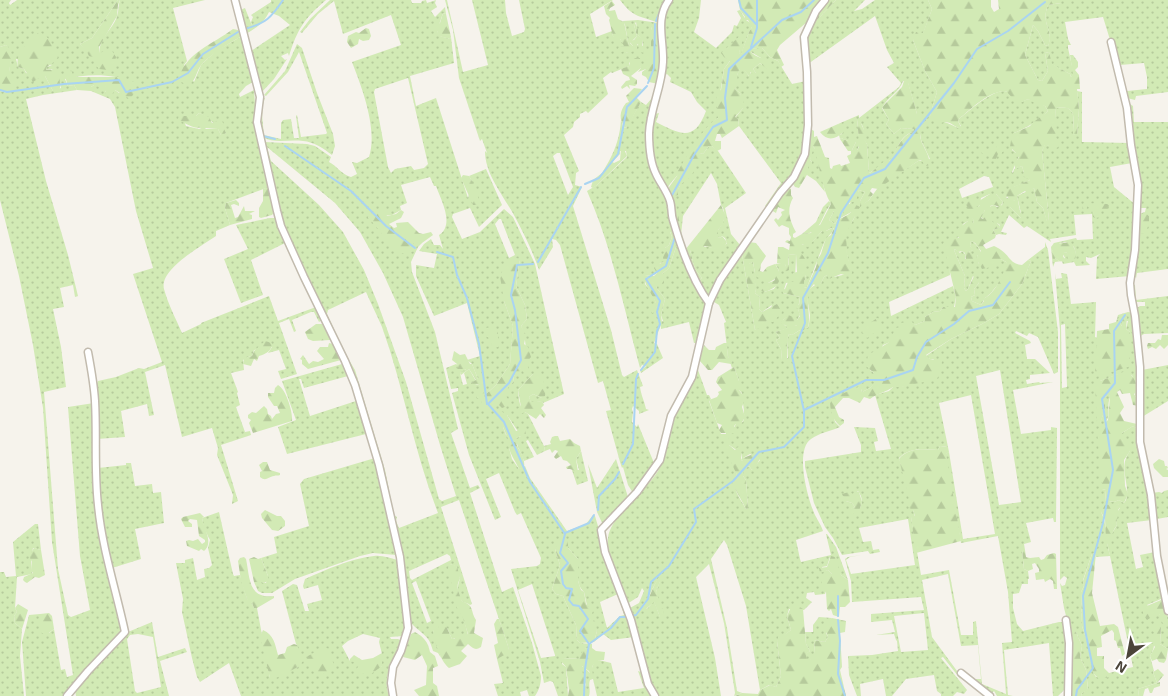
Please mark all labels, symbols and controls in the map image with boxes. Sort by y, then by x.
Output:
north arrow [1103,631,1153,681]
text: N [1112,658,1130,677]

